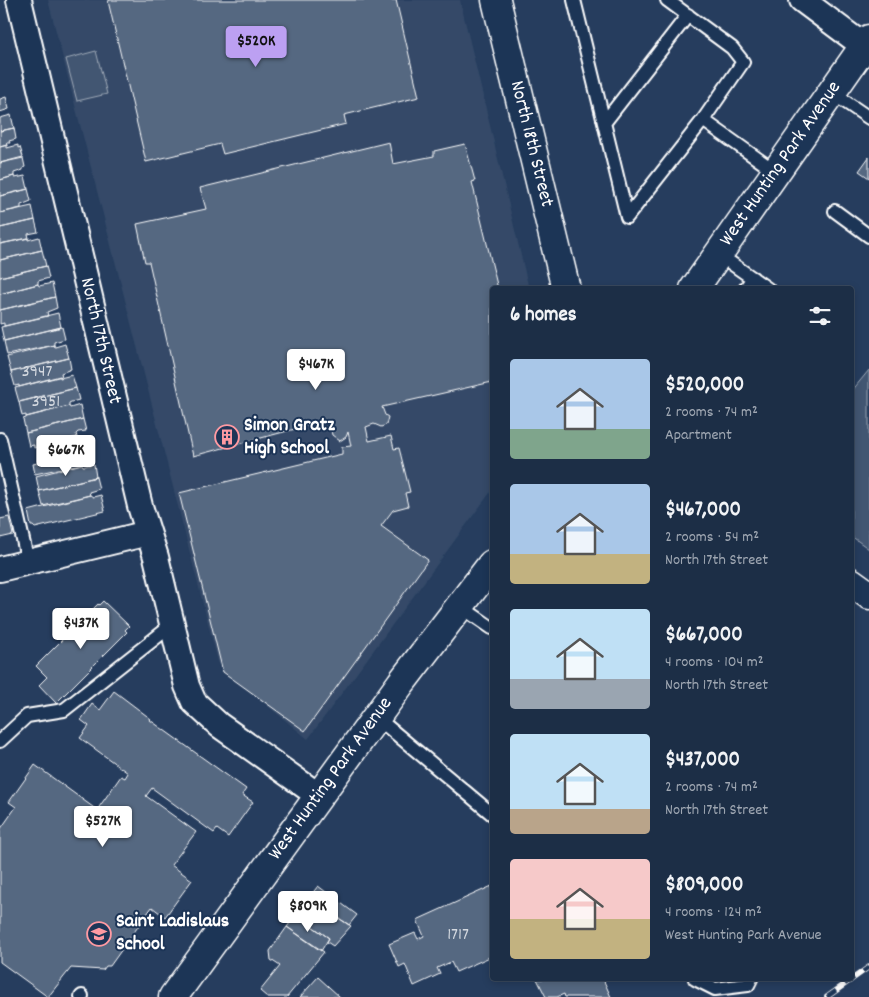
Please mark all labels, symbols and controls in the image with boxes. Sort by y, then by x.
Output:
pin: $520K [221,26,291,68]
text: $520K [237,30,275,53]
street label: West Hunting Park Avenue [713,76,849,252]
street label: North 18th Street [502,78,560,210]
street label: North 17th Street [72,275,128,407]
text: 6 homes [510,301,577,331]
icon: filters [806,302,834,330]
pin: $467K [281,348,351,391]
text: $467K [298,353,334,376]
house number: 3947 [22,360,52,385]
text: $520,000 [665,371,744,401]
icon: home [550,379,610,439]
house number: 3951 [32,390,60,415]
text: 2 rooms · 74 m² [665,401,758,424]
place label: Simon Gratz High School [244,412,335,463]
building icon: Simon Gratz High School [214,424,240,450]
text: Apartment [665,424,732,447]
pin: $667K [31,434,101,477]
text: $667K [47,439,85,462]
text: $467,000 [665,496,741,526]
icon: home [550,504,610,564]
text: 2 rooms · 54 m² [665,526,759,549]
text: North 17th Street [665,549,768,572]
pin: $437K [46,608,116,650]
text: $437K [63,612,99,635]
text: $667,000 [665,621,743,651]
icon: home [550,629,610,689]
text: 4 rooms · 104 m² [665,651,764,674]
text: North 17th Street [665,674,768,697]
street label: West Hunting Park Avenue [262,691,400,866]
text: $437,000 [665,746,740,776]
icon: home [550,754,610,814]
text: 2 rooms · 74 m² [665,776,758,799]
text: North 17th Street [665,799,768,822]
pin: $527K [68,806,138,848]
text: $527K [85,810,121,833]
text: $809,000 [665,871,743,901]
icon: home [550,879,610,939]
pin: $809K [273,890,343,933]
text: $809K [289,895,327,918]
text: 4 rooms · 124 m² [665,901,762,924]
place label: Saint Ladislaus School [116,908,229,959]
school or university icon: Saint Ladislaus School [86,921,112,947]
house number: 1717 [447,923,469,948]
text: West Hunting Park Avenue [665,924,822,947]

